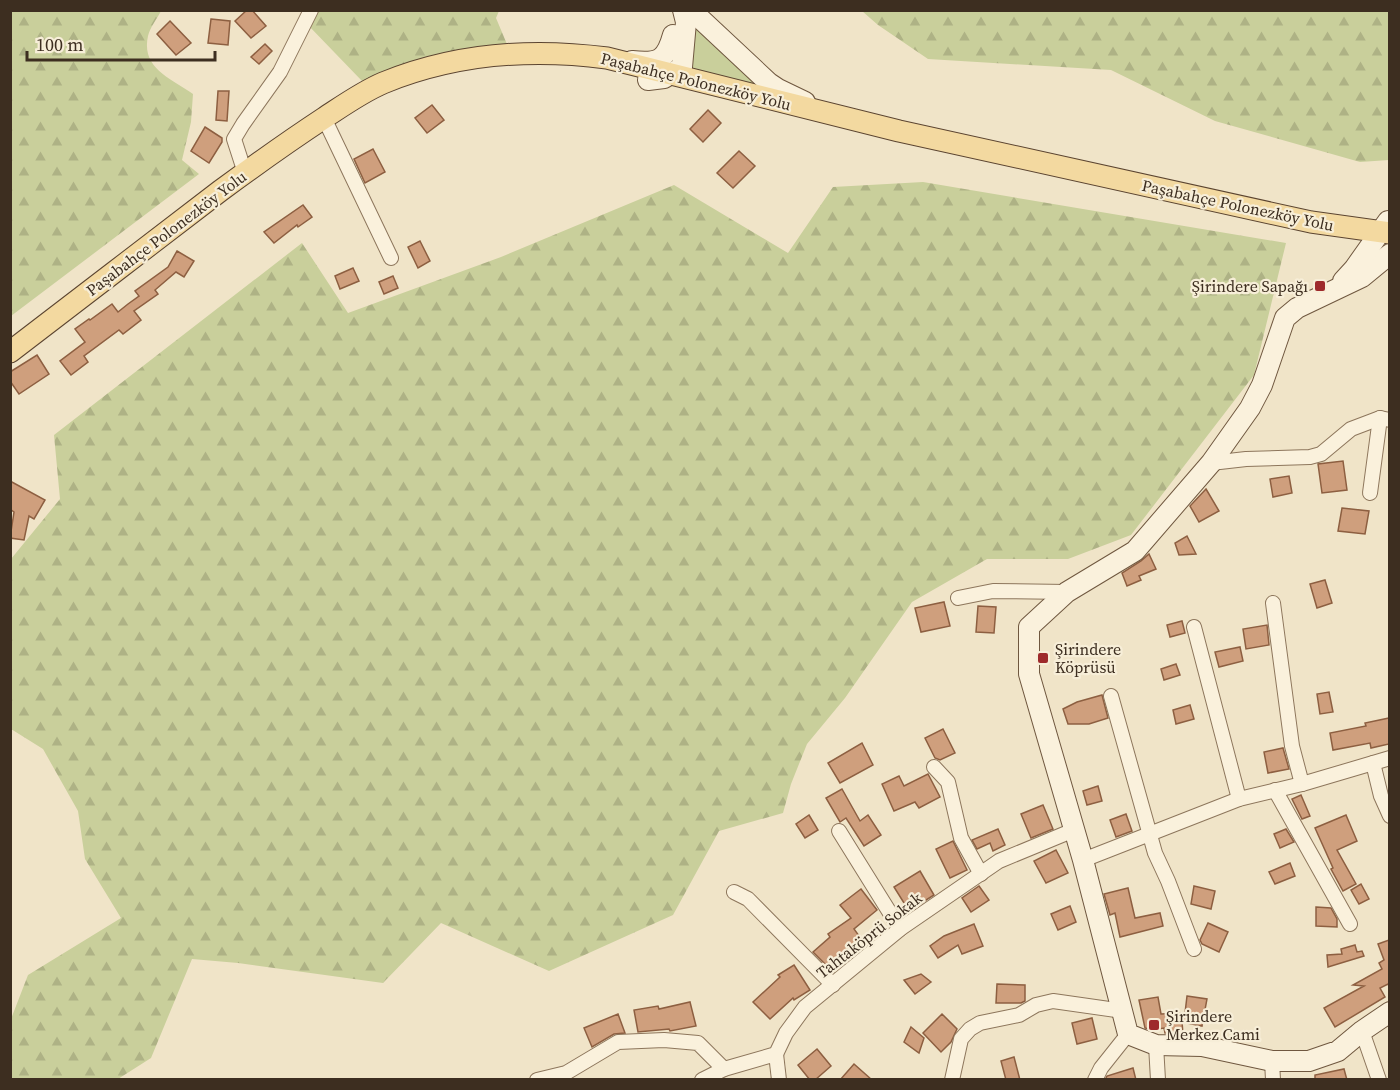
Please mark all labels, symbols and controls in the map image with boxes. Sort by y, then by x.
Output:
scale bar [27,24,214,62]
text: 100 m [36,32,83,57]
street label: Paşabahçe Polonezköy Yolu [598,47,794,115]
street label: Paşabahçe Polonezköy Yolu [81,165,251,301]
street label: Paşabahçe Polonezköy Yolu [1140,174,1336,236]
place label: Şirindere Sapağı [1192,275,1308,297]
marker: Şirindere Sapağı [1313,279,1327,293]
place label: Şirindere Köprüsü [1055,638,1121,678]
marker: Şirindere Köprüsü [1036,651,1050,665]
street label: Tahtaköprü Sokak [812,887,927,983]
place label: Şirindere Merkez Cami [1166,1005,1260,1045]
marker: Şirindere Merkez Cami [1147,1018,1161,1032]

